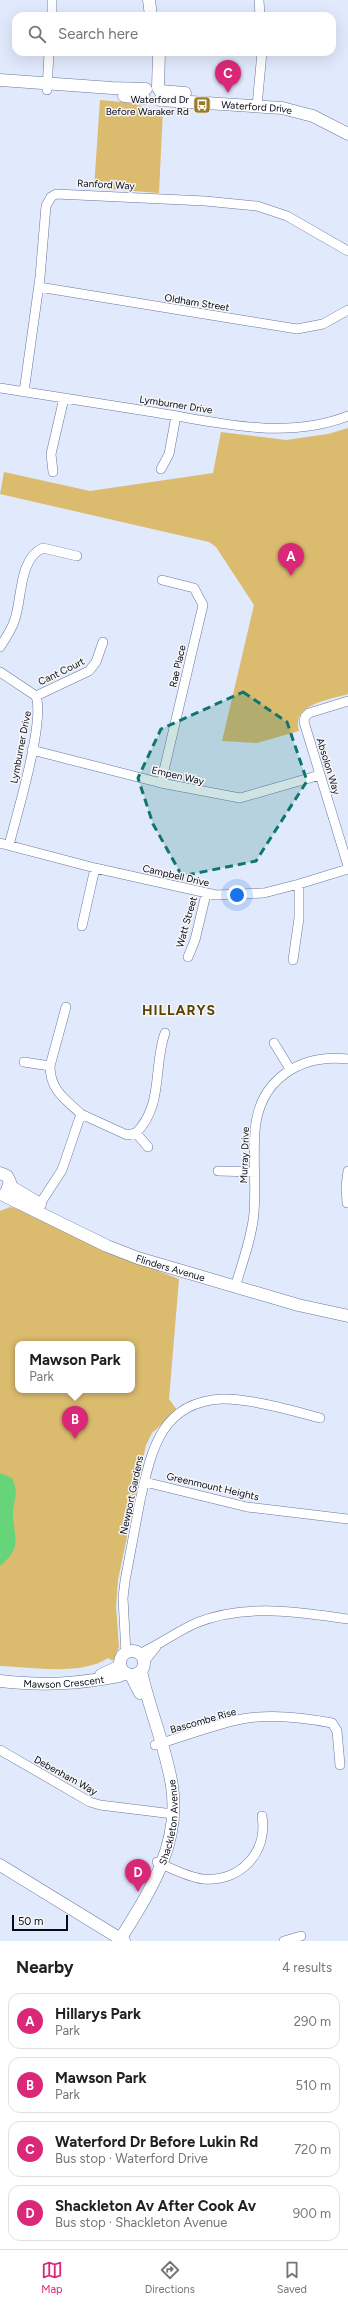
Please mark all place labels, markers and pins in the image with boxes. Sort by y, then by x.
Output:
pin: C [215,60,241,93]
place label: Waterford Dr Before Waraker Rd [106,93,190,118]
bus stop icon: Waterford Dr Before Waraker Rd [192,95,212,115]
pin: A [278,543,304,576]
pin: B [62,1406,88,1439]
pin: D [125,1859,151,1892]

